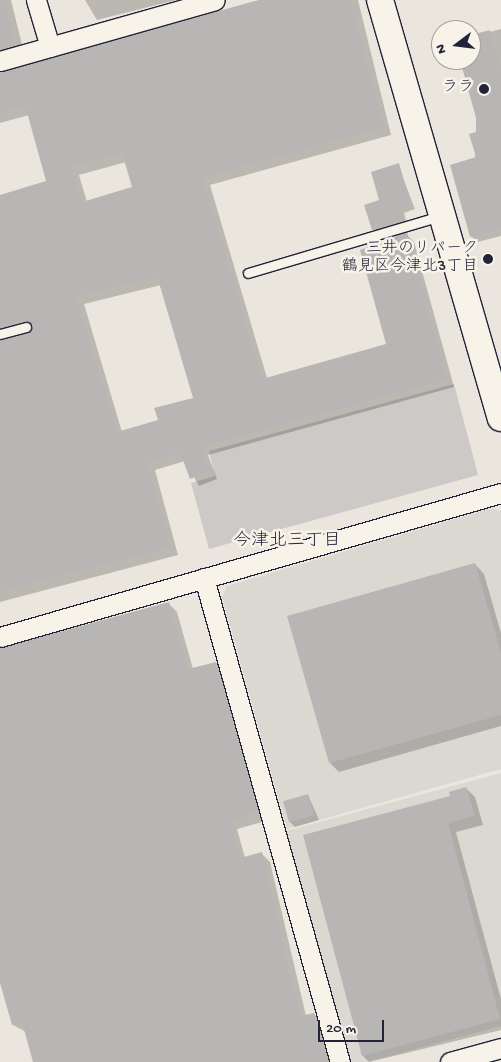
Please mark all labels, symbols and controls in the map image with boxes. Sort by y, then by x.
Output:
north arrow [431,20,481,70]
text: N [433,42,451,55]
place label: ララ [442,79,474,99]
marker: ララ [478,83,490,95]
place label: 三井のリパーク 鶴見区今津北3丁目 [342,240,478,278]
marker: 三井のリパーク 鶴見区今津北3丁目 [482,253,494,265]
district label: 今津北三丁目 [233,531,341,553]
scale bar [321,1010,387,1042]
text: 20 m [326,1020,356,1038]

